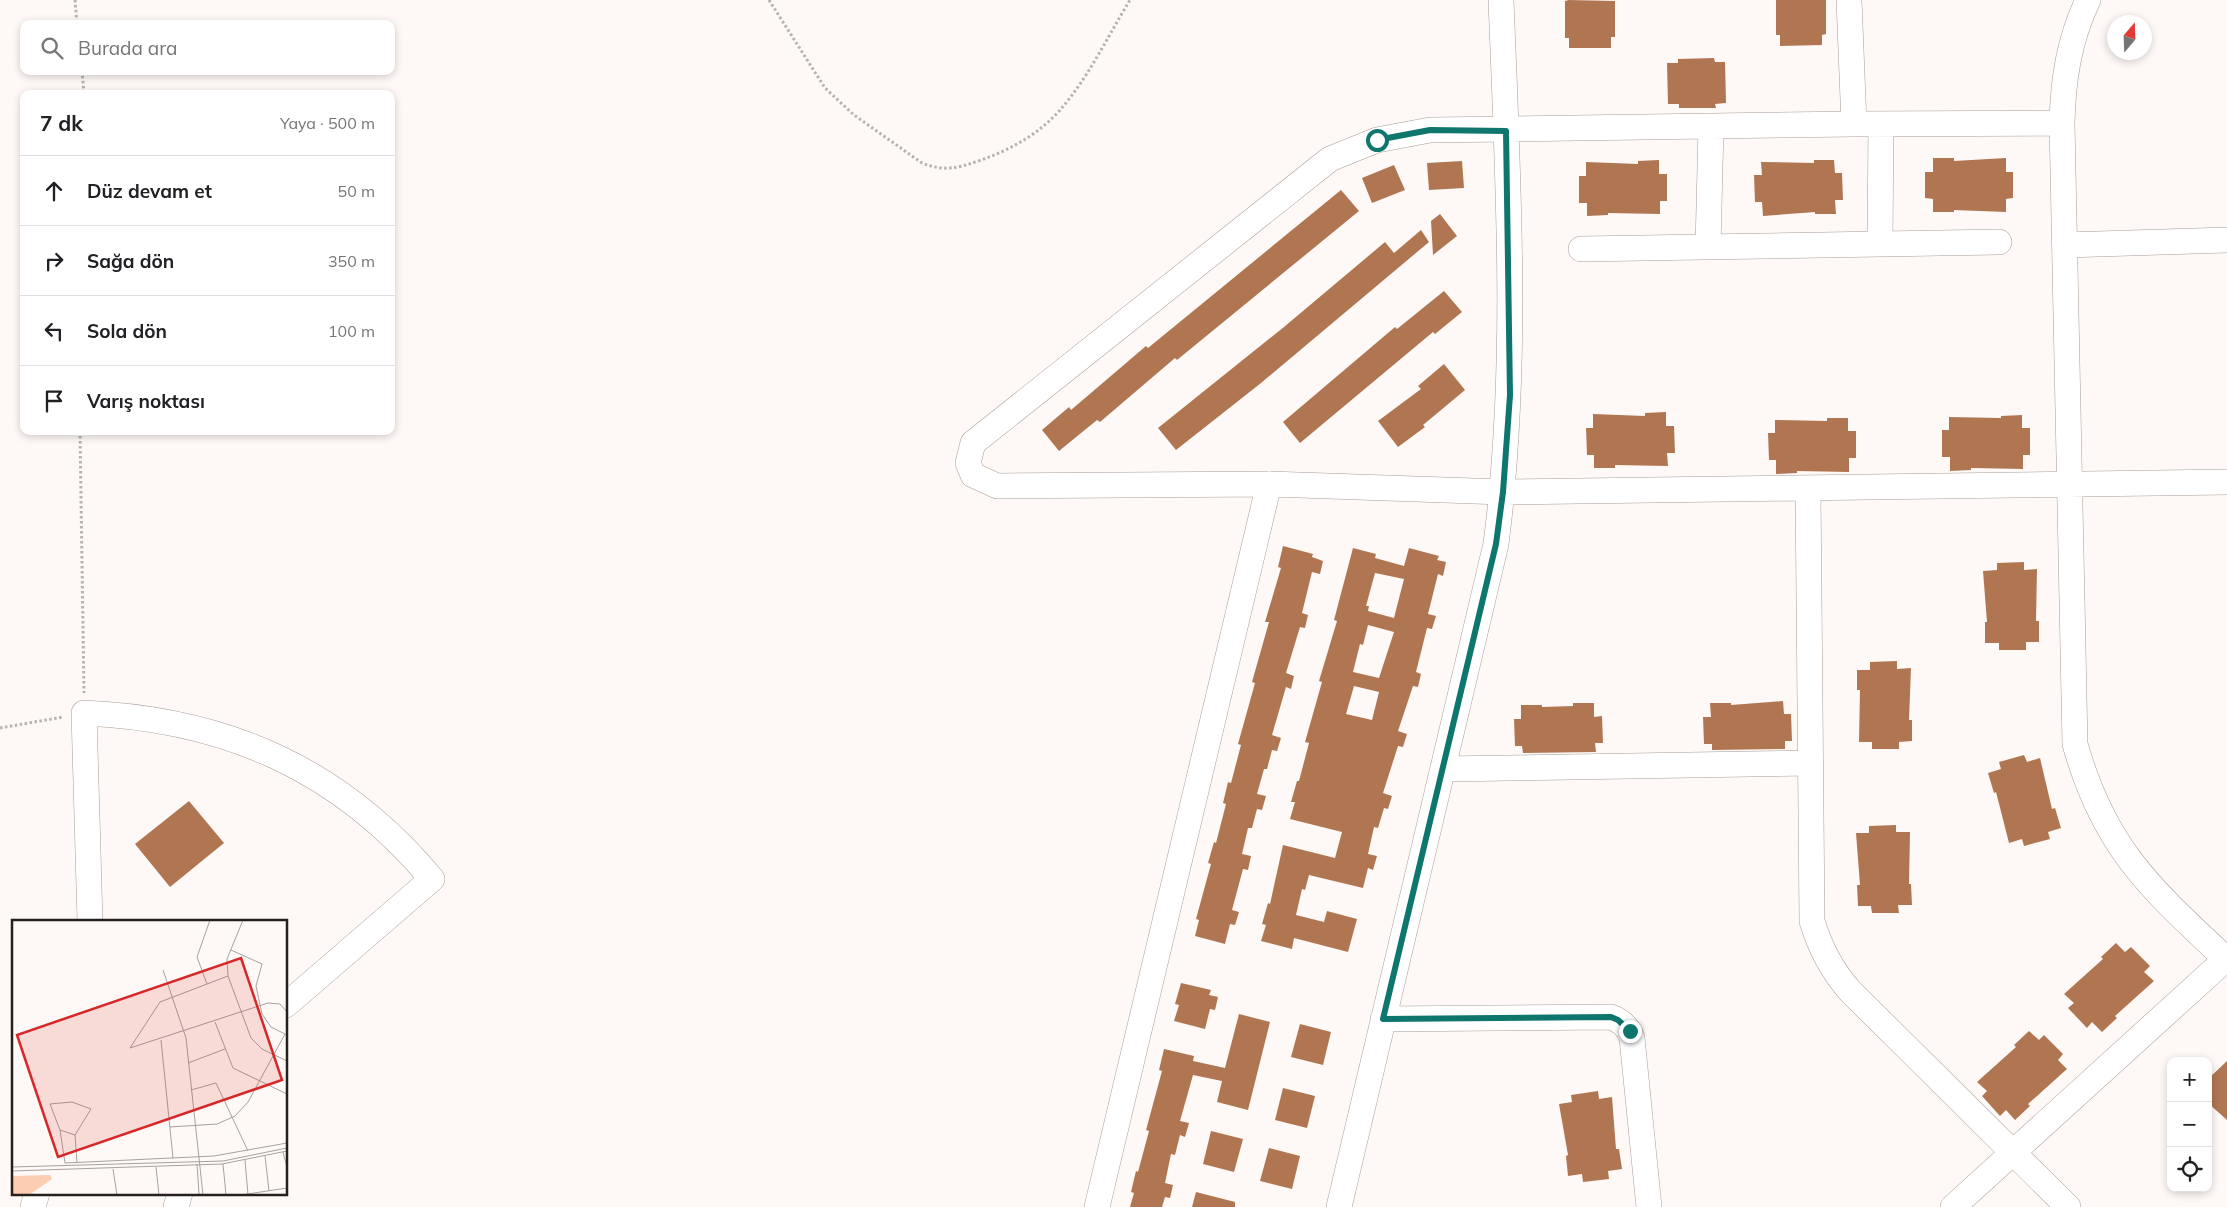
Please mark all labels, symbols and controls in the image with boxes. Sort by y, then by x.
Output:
north arrow [2107,15,2152,60]
search box [20,20,395,75]
icon: search [38,34,66,62]
text: Burada ara [78,36,177,60]
text: 7 dk [40,110,83,136]
text: Yaya · 500 m [280,113,375,133]
route start [1366,129,1389,152]
icon: ahead [40,177,68,205]
text: Düz devam et [87,179,212,203]
text: 50 m [338,181,375,201]
icon: right [40,247,68,275]
text: Sağa dön [87,249,174,273]
text: 350 m [328,251,375,271]
icon: left [40,317,68,345]
text: Sola dön [87,319,167,343]
text: 100 m [328,321,375,341]
icon: arrive [40,387,68,415]
text: Varış noktası [87,389,205,413]
inset map [12,920,288,1194]
route end [1619,1020,1642,1043]
map controls [2167,1057,2212,1192]
button: + [2167,1057,2212,1102]
button: − [2167,1102,2212,1147]
button: locate [2167,1147,2212,1192]

